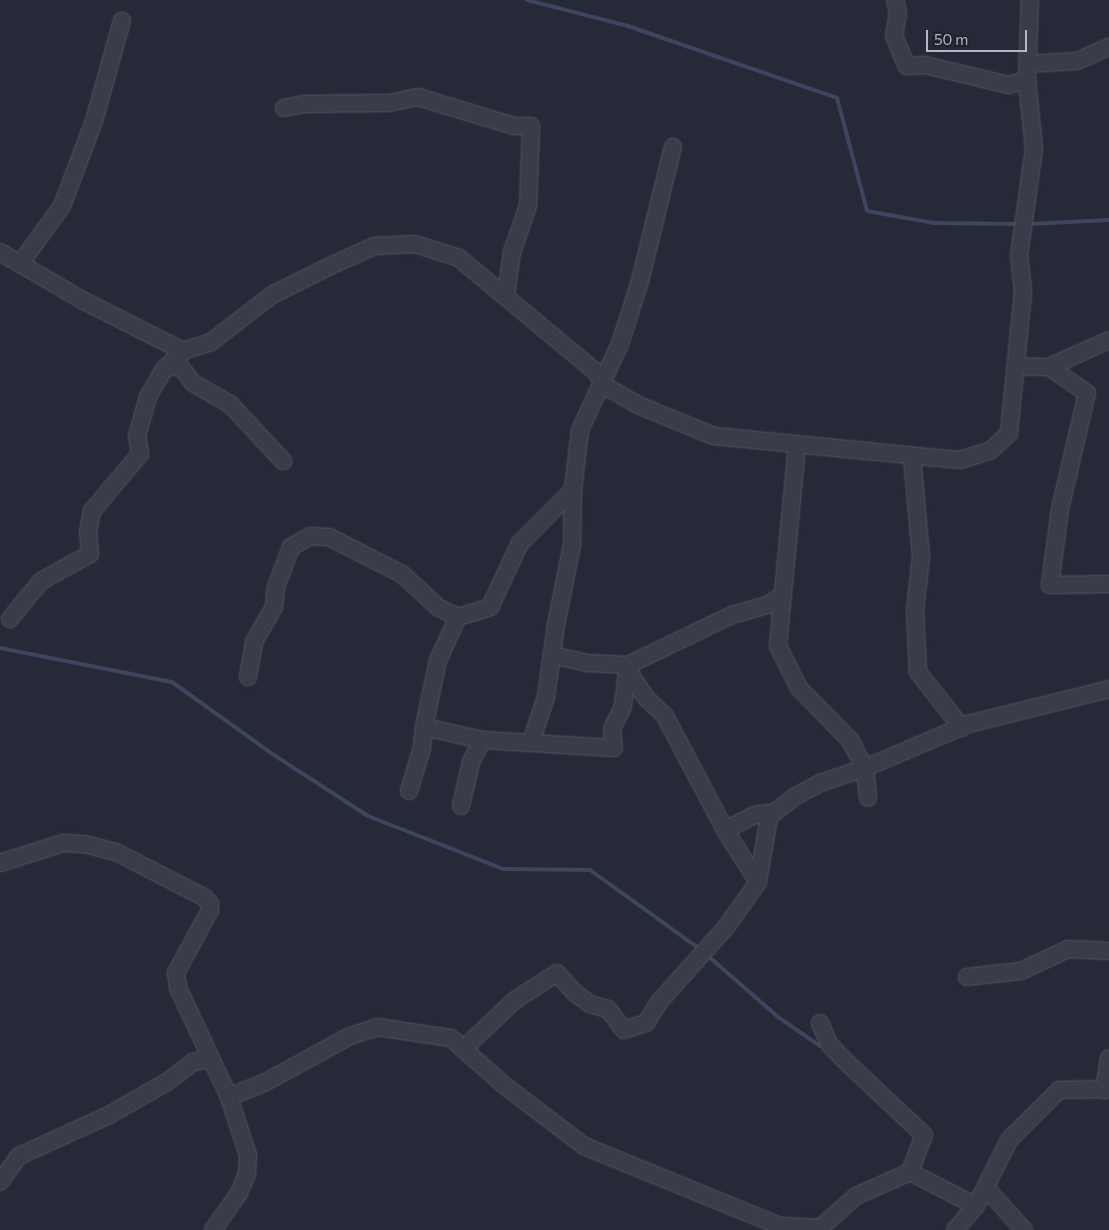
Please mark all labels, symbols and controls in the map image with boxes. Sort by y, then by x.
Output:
scale bar [929,20,1030,52]
text: 50 m [934,30,968,48]

